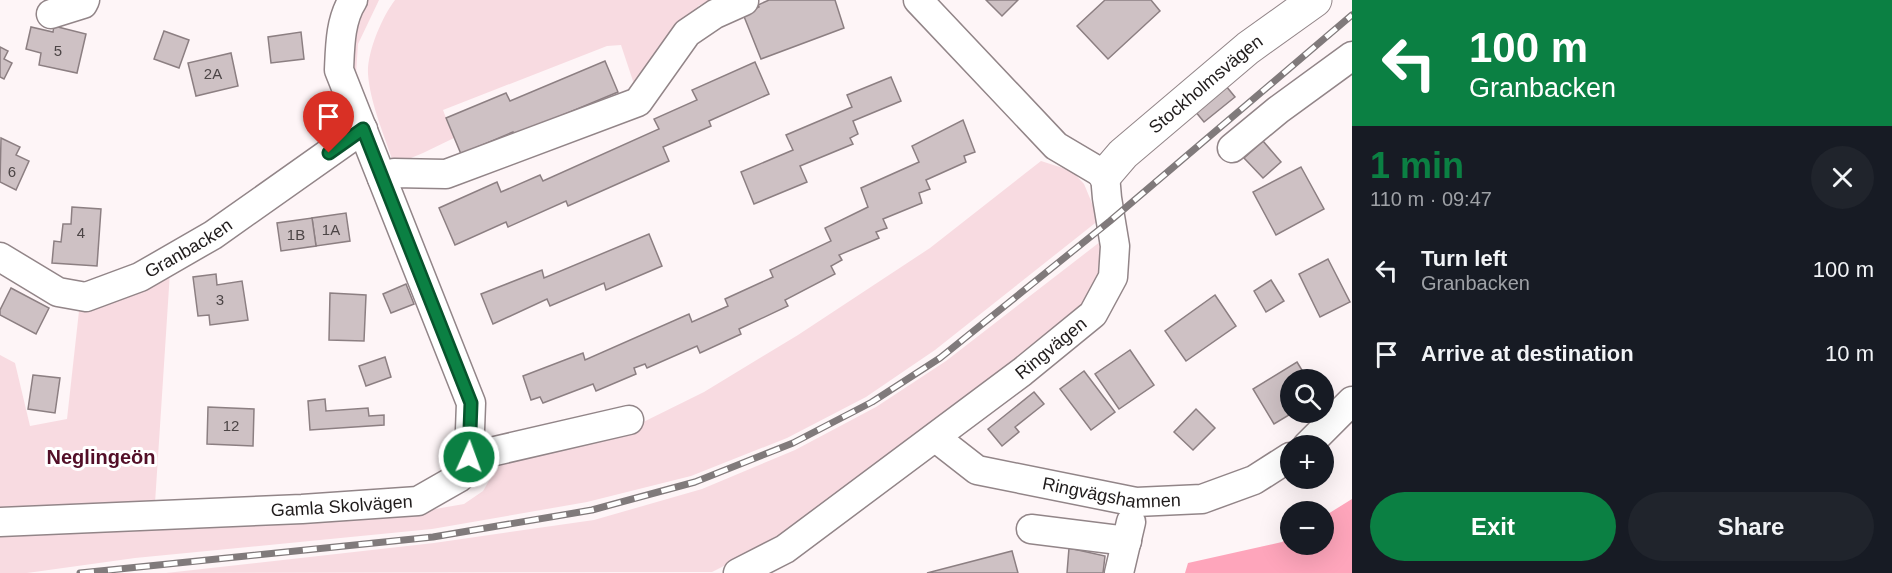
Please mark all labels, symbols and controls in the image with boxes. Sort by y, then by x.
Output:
icon: left [1370,24,1448,102]
text: 100 m [1469,24,1588,71]
street label: Stockholmsvägen [1145,31,1266,138]
house number: 5 [54,42,62,59]
house number: 2A [204,65,222,82]
text: Granbacken [1469,73,1616,103]
pin [303,91,354,153]
icon: arrive [312,100,345,133]
text: 1 min [1370,145,1464,186]
button: close [1811,146,1874,209]
house number: 6 [8,163,16,180]
text: 110 m · 09:47 [1370,188,1492,210]
street label: Granbacken [141,215,236,282]
house number: 1A [322,221,340,238]
house number: 4 [77,224,85,241]
house number: 1B [287,226,305,243]
text: Turn left [1421,246,1507,271]
icon: left [1370,254,1403,287]
text: 100 m [1813,257,1874,282]
text: Granbacken [1421,272,1530,294]
house number: 3 [216,291,224,308]
street label: Ringvägen [1011,313,1091,383]
icon: arrive [1370,338,1403,371]
text: Arrive at destination [1421,341,1634,366]
text: 10 m [1825,341,1874,366]
map controls [1280,369,1334,555]
button: search [1280,369,1334,423]
house number: 12 [223,417,239,434]
position arrow [437,425,501,489]
button: + [1280,435,1334,489]
district label: Neglingeön [47,446,155,468]
street label: Ringvägshamnen [1041,473,1181,512]
street label: Gamla Skolvägen [270,491,413,520]
button: Exit [1370,492,1616,561]
button: Share [1628,492,1874,561]
button: − [1280,501,1334,555]

